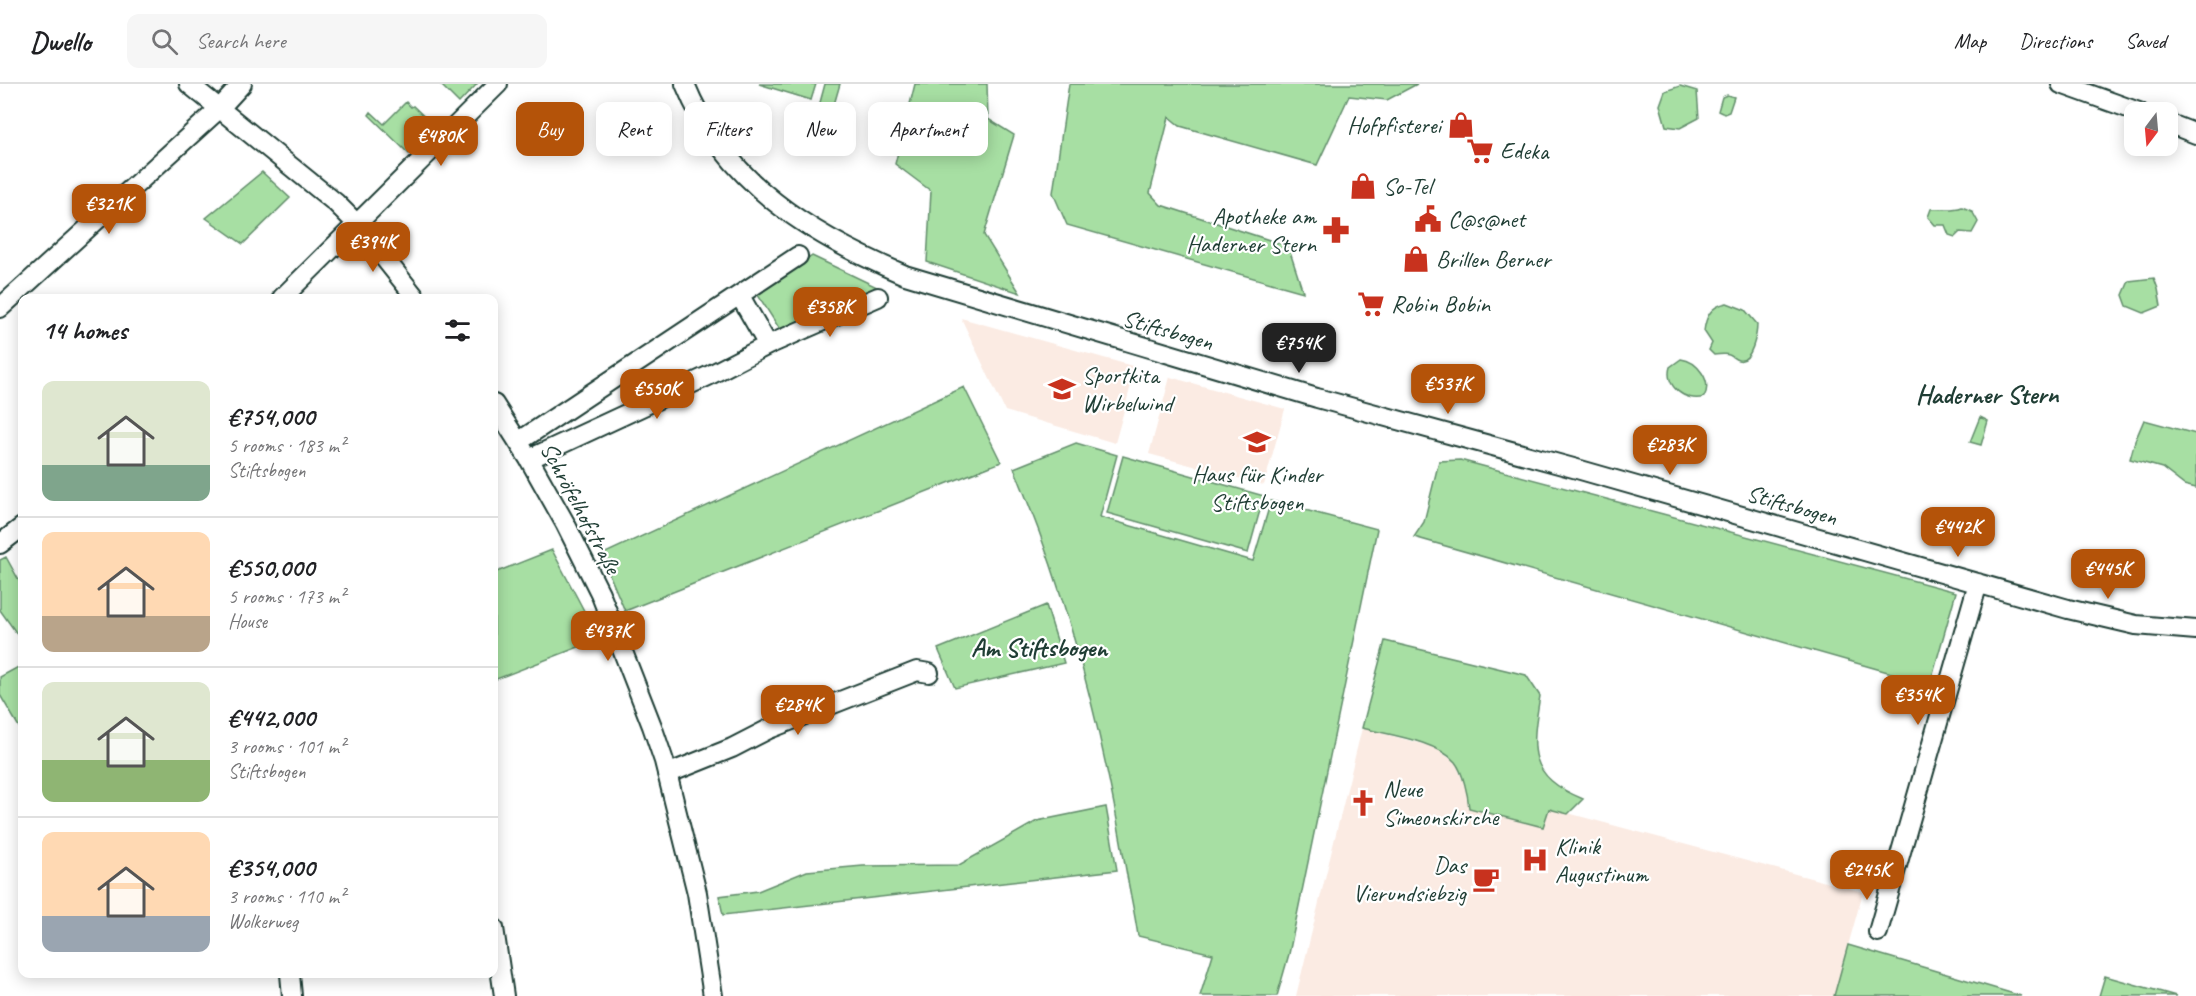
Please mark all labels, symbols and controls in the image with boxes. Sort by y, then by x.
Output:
search box [127,14,547,68]
text: Dwello [30,24,91,59]
icon: search [148,25,181,58]
text: Search here [196,27,286,55]
text: Map [1954,28,1986,54]
text: Directions [2019,28,2092,54]
text: Saved [2125,28,2166,54]
chip: Buy [516,102,584,156]
chip: Rent [596,102,672,156]
chip: Filters [684,102,772,156]
chip: New [784,102,856,156]
chip: Apartment [868,102,988,156]
north arrow [2124,102,2178,156]
map controls [2124,102,2178,156]
place label: Hofpfisterei [1347,110,1444,140]
shop icon: Hofpfisterei [1446,110,1476,140]
pin: €480K [399,116,483,167]
text: €480K [418,123,464,148]
supermarket icon: Edeka [1465,136,1495,166]
place label: Edeka [1500,136,1550,166]
shop icon: So-Tel [1348,171,1378,201]
place label: So-Tel [1383,171,1436,201]
pin: €321K [67,184,151,235]
text: €321K [86,191,132,216]
place label: Apotheke am Haderner Stern [1186,201,1317,259]
public building icon: C@s@net [1413,204,1443,234]
place label: C@s@net [1448,204,1527,234]
pharmacy icon: Apotheke am Haderner Stern [1321,215,1351,245]
pin: €394K [331,222,415,273]
text: €394K [350,229,396,254]
shop icon: Brillen Berner [1401,244,1431,274]
place label: Brillen Berner [1436,244,1553,274]
pin: €358K [788,287,872,338]
supermarket icon: Robin Bobin [1356,289,1386,319]
place label: Robin Bobin [1391,289,1491,319]
text: €358K [807,294,853,319]
street label: Stiftsbogen [1119,303,1217,357]
text: 14 homes [42,314,127,347]
icon: filters [441,314,474,347]
pin: €754K [1257,323,1341,374]
text: €754K [1276,330,1322,355]
place label: Sportkita Wirbelwind [1082,360,1176,418]
pin: €537K [1406,364,1490,415]
pin: €550K [615,369,699,420]
text: €537K [1425,371,1471,396]
school or university icon: Sportkita Wirbelwind [1047,374,1077,404]
text: €550K [634,376,680,401]
district label: Haderner Stern [1916,378,2059,411]
text: €754,000 [228,400,315,433]
icon: home [90,405,162,477]
pin: €283K [1628,425,1712,476]
school or university icon: Haus für Kinder Stiftsbogen [1242,427,1272,457]
text: €283K [1647,432,1693,457]
text: 5 rooms · 183 m² [228,433,345,458]
street label: Schröfelhofstraße [534,437,629,581]
text: Stiftsbogen [228,458,305,483]
place label: Haus für Kinder Stiftsbogen [1192,459,1325,517]
street label: Stiftsbogen [1743,478,1841,532]
pin: €442K [1916,507,2000,558]
text: €442K [1935,514,1981,539]
pin: €445K [2066,549,2150,600]
text: €550,000 [228,551,314,584]
icon: home [90,556,162,628]
text: €445K [2085,556,2131,581]
text: 5 rooms · 173 m² [228,584,345,609]
text: House [228,609,267,634]
pin: €437K [566,611,650,662]
text: €437K [585,618,631,643]
district label: Am Stiftsbogen [971,631,1109,664]
pin: €354K [1876,675,1960,726]
text: €354K [1895,682,1941,707]
pin: €284K [756,685,840,736]
text: €284K [775,692,821,717]
text: €442,000 [228,701,315,734]
icon: home [90,706,162,778]
text: 3 rooms · 101 m² [228,734,345,759]
text: Stiftsbogen [228,759,305,784]
place label: Neue Simeonskirche [1383,774,1501,832]
church icon: Neue Simeonskirche [1348,788,1378,818]
place label: Klinik Augustinum [1555,831,1649,889]
hospital icon: Klinik Augustinum [1520,845,1550,875]
place label: Das Vierundsiebzig [1353,850,1469,908]
pin: €245K [1825,850,1909,901]
text: €354,000 [228,851,315,884]
icon: home [90,856,162,928]
text: €245K [1844,857,1890,882]
cafe icon: Das Vierundsiebzig [1471,864,1501,894]
text: 3 rooms · 110 m² [228,884,345,909]
text: Wolkerweg [228,909,298,934]

